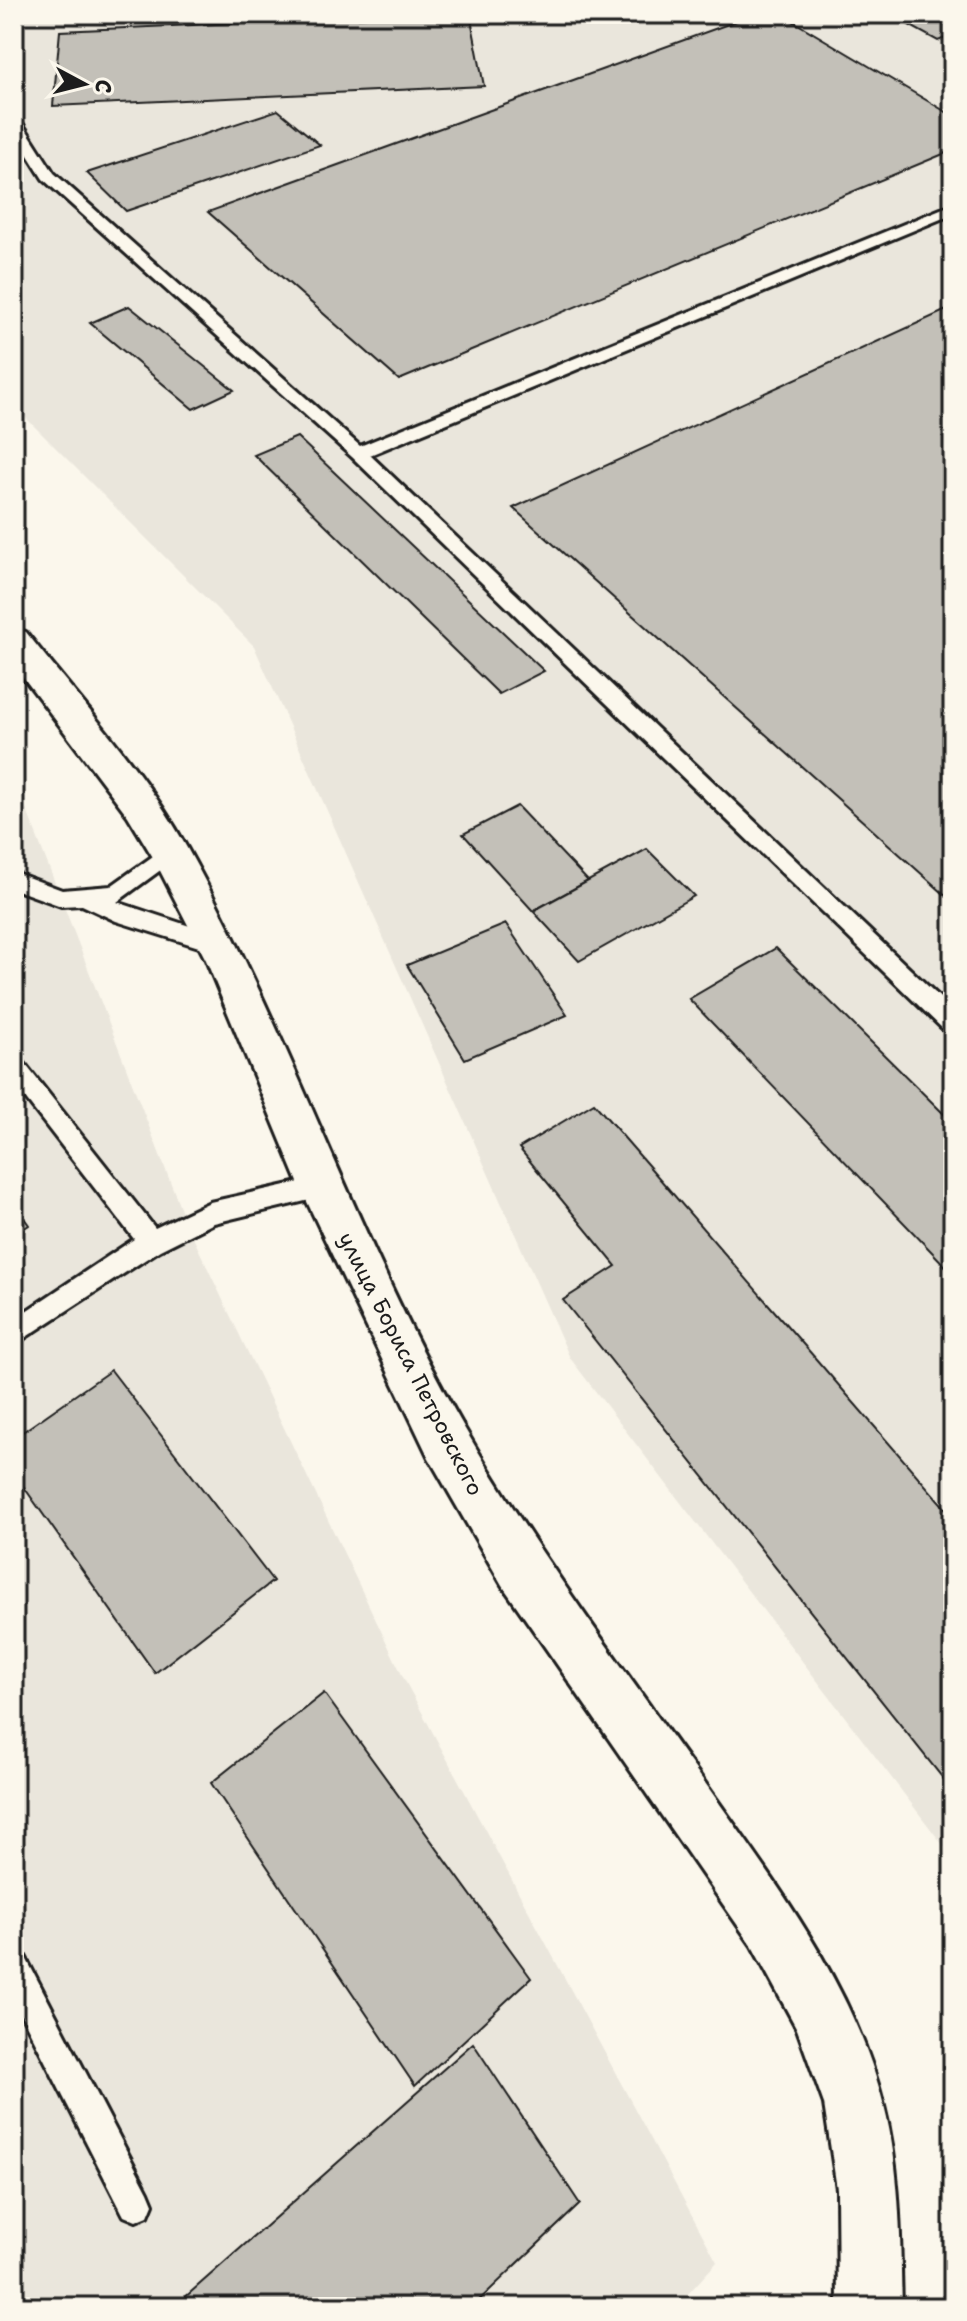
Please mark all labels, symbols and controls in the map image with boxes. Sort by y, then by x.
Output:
north arrow [44,44,124,124]
text: С [88,78,119,95]
street label: улица Бориса Петровского [332,1227,490,1501]

